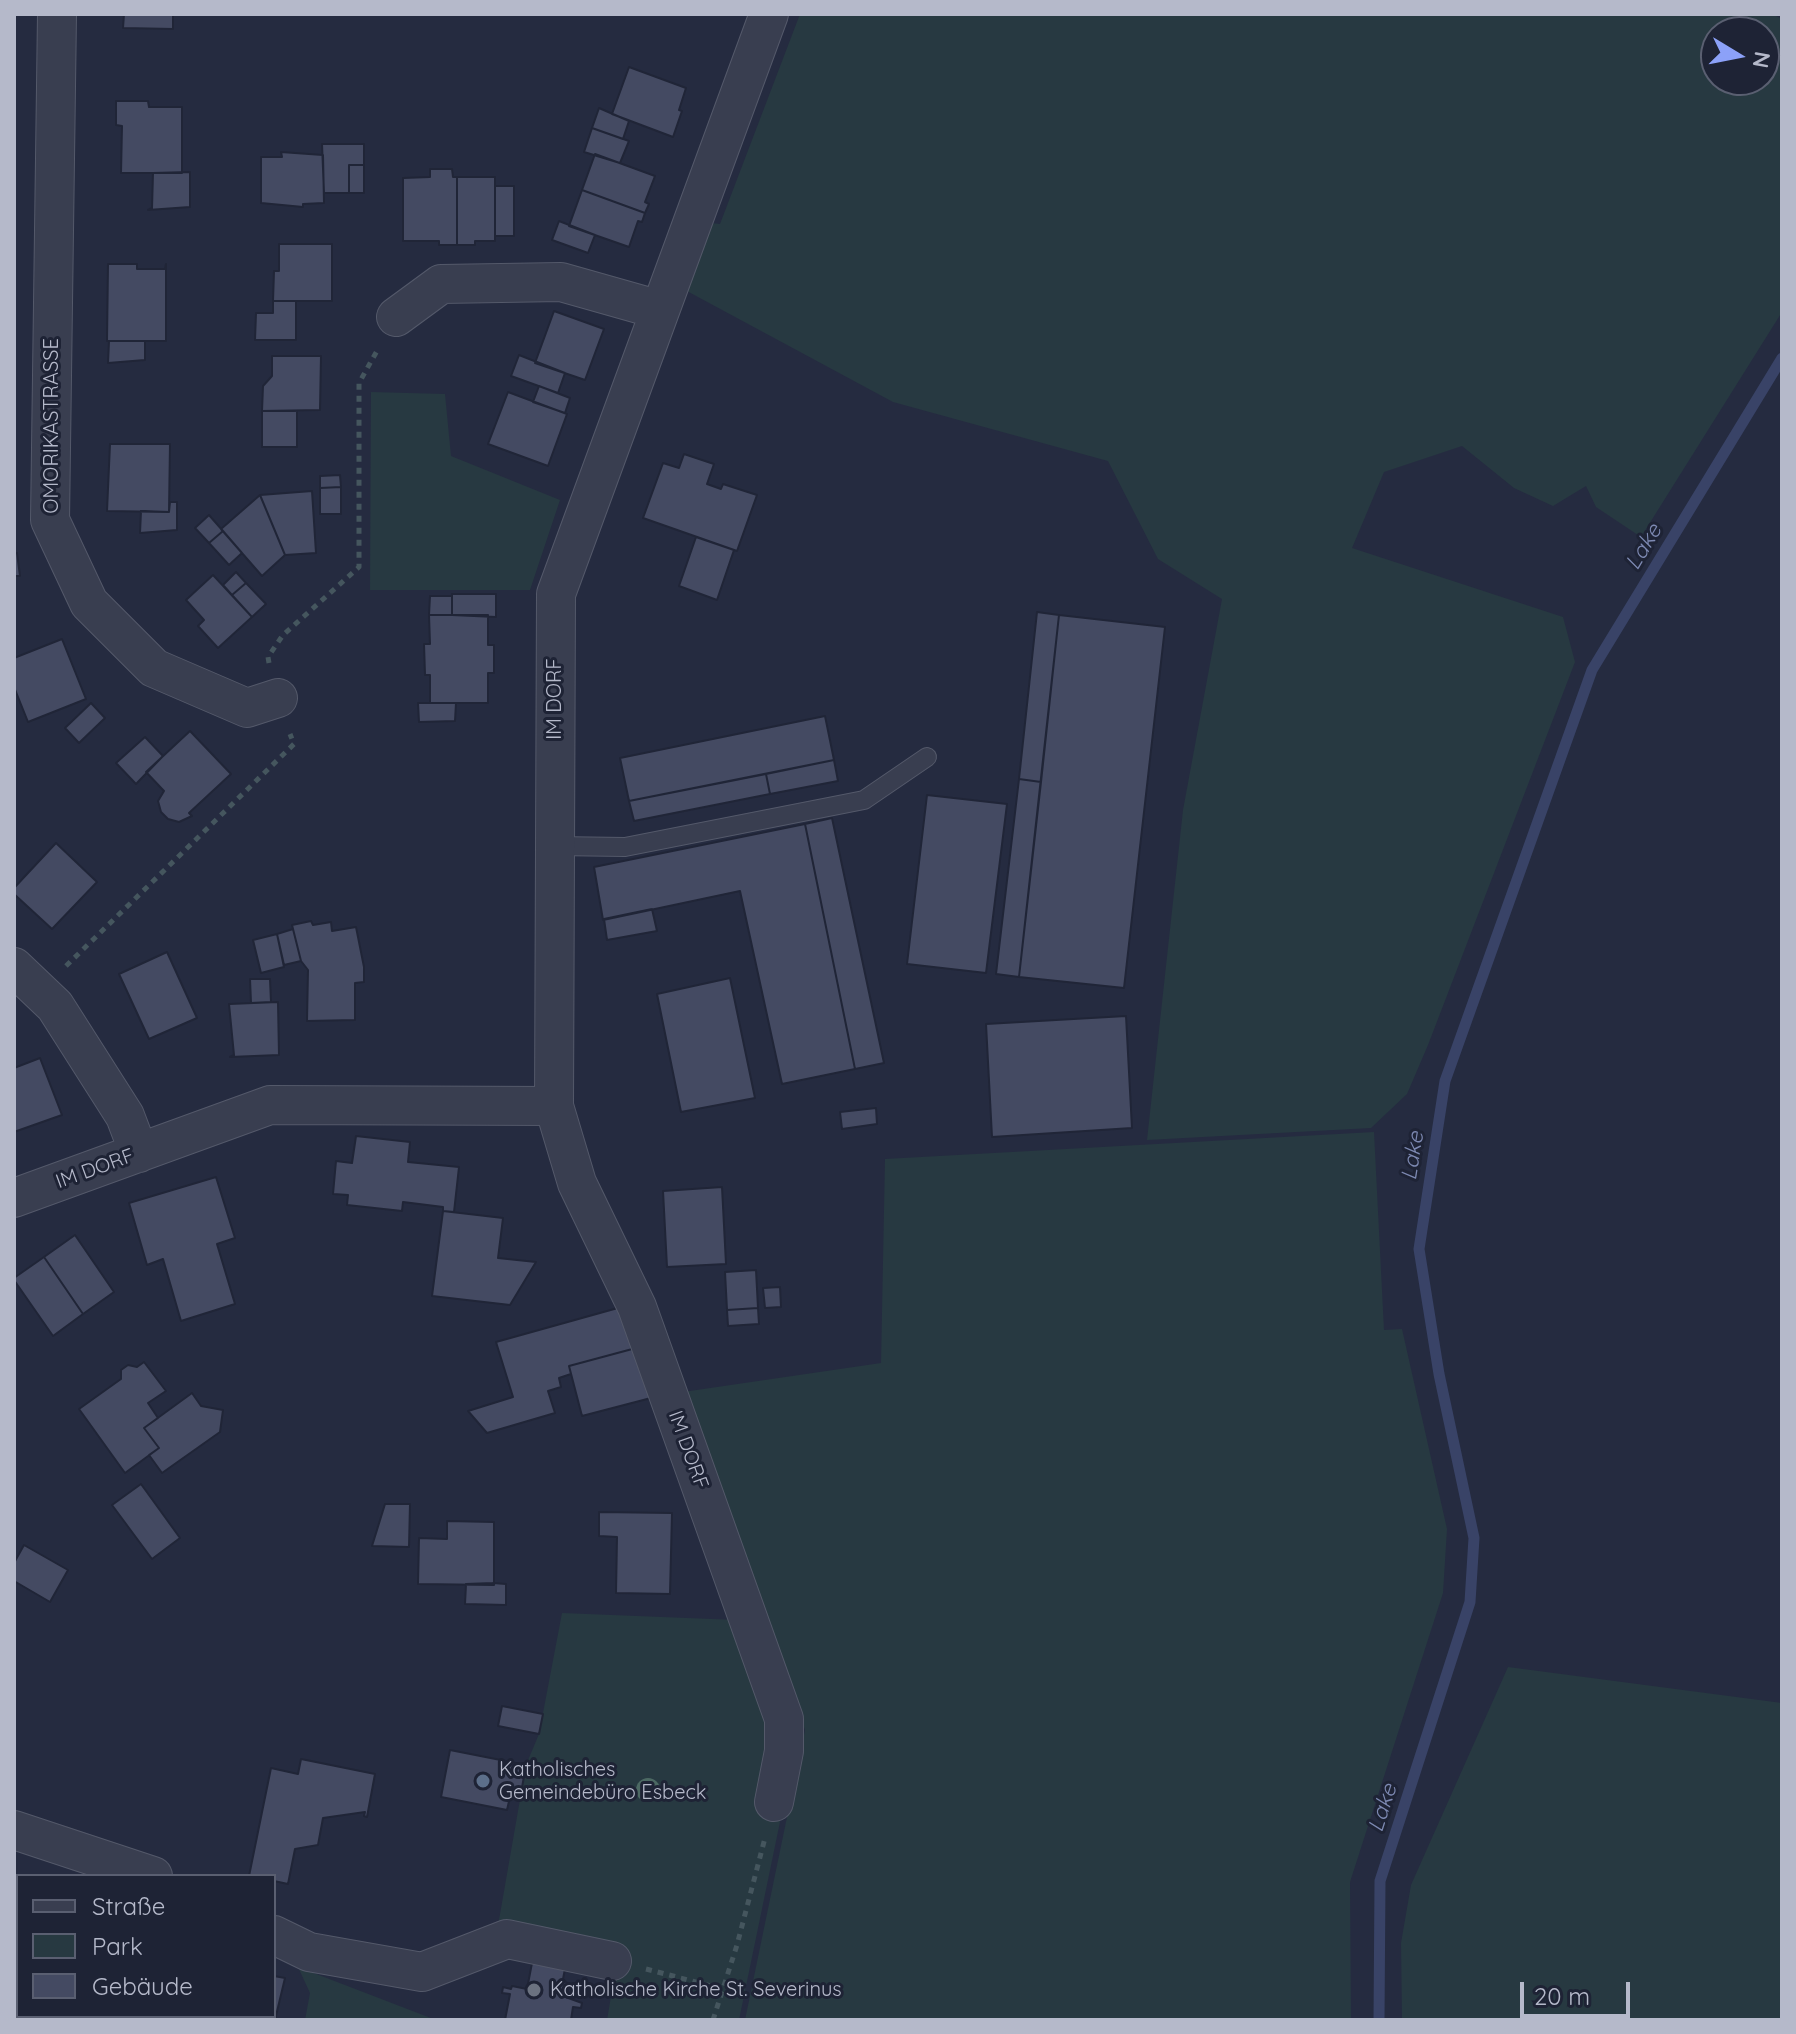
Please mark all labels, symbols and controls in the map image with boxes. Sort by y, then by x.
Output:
north arrow [1700,16,1780,96]
text: N [1746,49,1777,70]
street label: OMORIKASTRASSE [40,338,64,514]
water label: Lake [1620,519,1668,575]
street label: IM DORF [543,658,567,740]
water label: Lake [1396,1130,1430,1182]
street label: IM DORF [53,1144,137,1194]
street label: IM DORF [663,1408,713,1492]
place label: Katholisches Gemeindebüro Esbeck [499,1758,707,1805]
marker: Katholisches Gemeindebüro Esbeck [474,1772,492,1790]
water label: Lake [1363,1781,1403,1835]
legend [16,1874,276,2018]
text: Straße [92,1891,165,1921]
text: Park [92,1931,143,1961]
scale bar [1524,1966,1634,2016]
text: Gebäude [92,1971,193,2001]
place label: Katholische Kirche St. Severinus [550,1978,842,2002]
marker: Katholische Kirche St. Severinus [525,1981,543,1999]
text: 20 m [1534,1981,1590,2011]

